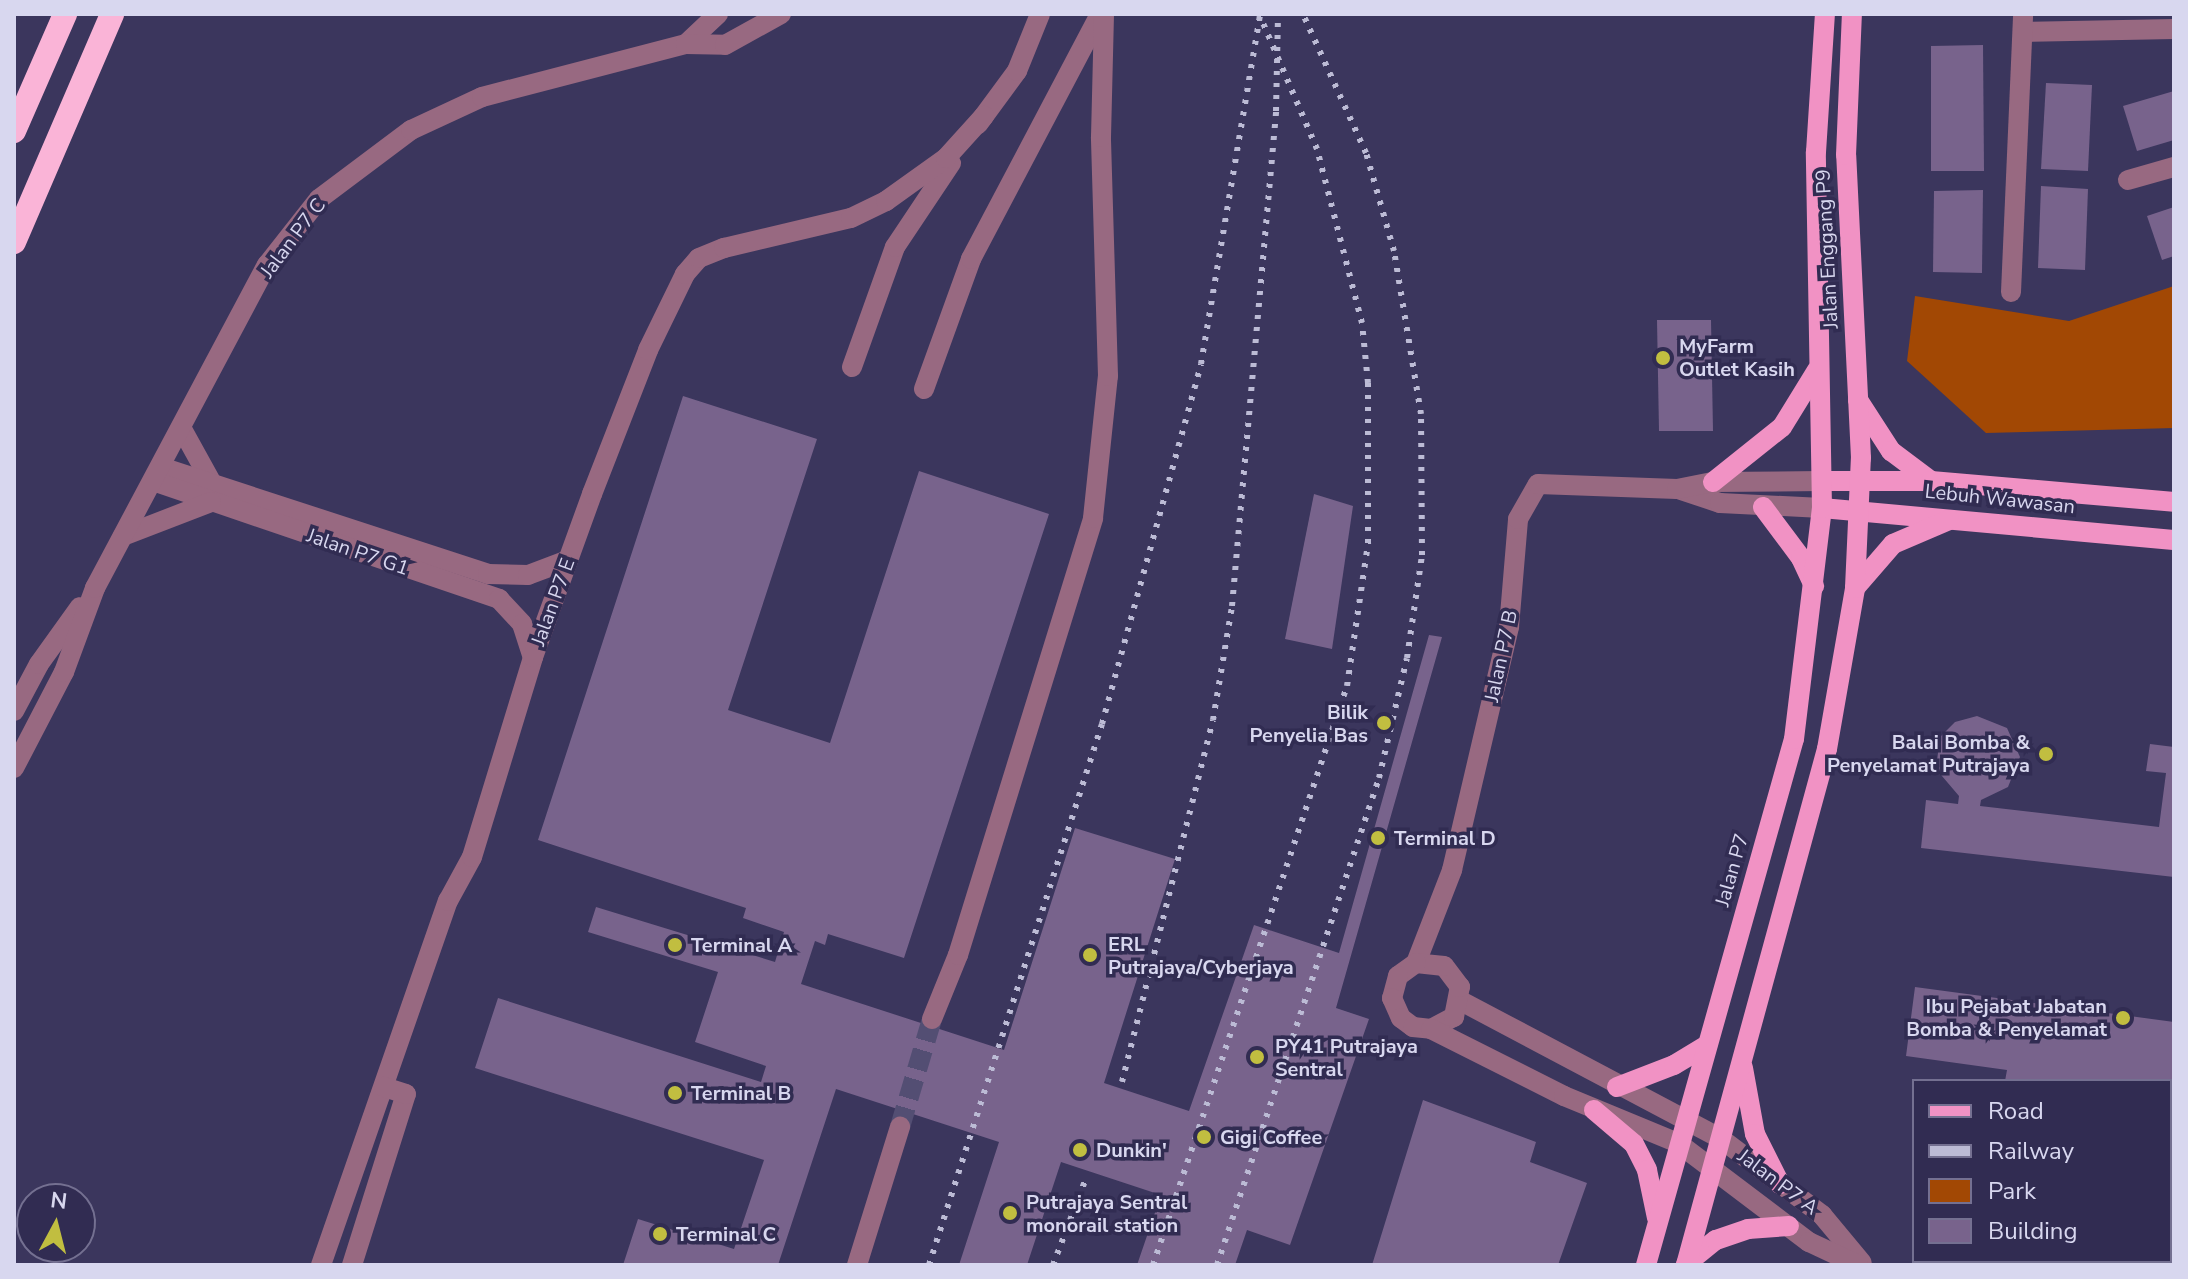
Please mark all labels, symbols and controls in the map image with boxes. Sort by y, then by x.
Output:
street label: Jalan Enggang P9 [1811,168,1843,330]
street label: Jalan P7 C [255,193,331,283]
place label: MyFarm Outlet Kasih [1679,334,1795,381]
marker: MyFarm Outlet Kasih [1654,349,1672,367]
street label: Lebuh Wawasan [1924,479,2076,519]
street label: Jalan P7 G1 [304,523,412,581]
street label: Jalan P7 E [526,555,580,649]
street label: Jalan P7 B [1480,608,1522,704]
place label: Bilik Penyelia Bas [1250,700,1368,747]
marker: Bilik Penyelia Bas [1375,714,1393,732]
place label: Balai Bomba & Penyelamat Putrajaya [1827,730,2030,777]
marker: Balai Bomba & Penyelamat Putrajaya [2037,745,2055,763]
place label: Terminal D [1394,826,1496,850]
marker: Terminal D [1369,829,1387,847]
street label: Jalan P7 [1710,831,1754,909]
place label: ERL Putrajaya/Cyberjaya [1108,932,1294,979]
place label: Terminal A [691,933,792,957]
marker: Terminal A [666,936,684,954]
marker: ERL Putrajaya/Cyberjaya [1079,944,1101,966]
place label: Ibu Pejabat Jabatan Bomba & Penyelamat [1906,994,2107,1041]
marker: Ibu Pejabat Jabatan Bomba & Penyelamat [2114,1009,2132,1027]
place label: PY41 Putrajaya Sentral [1275,1034,1418,1081]
marker: PY41 Putrajaya Sentral [1246,1046,1268,1068]
legend [1912,1079,2172,1263]
place label: Terminal B [691,1081,791,1105]
marker: Terminal B [666,1084,684,1102]
text: Road [1988,1095,2044,1127]
place label: Gigi Coffee [1220,1125,1322,1149]
marker: Gigi Coffee [1195,1128,1213,1146]
text: Railway [1988,1135,2074,1167]
place label: Dunkin' [1096,1138,1167,1162]
marker: Dunkin' [1071,1141,1089,1159]
street label: Jalan P7 A [1733,1144,1823,1220]
text: Park [1988,1175,2036,1207]
north arrow [16,1183,96,1263]
text: N [49,1185,69,1217]
place label: Putrajaya Sentral monorail station [1026,1190,1187,1237]
marker: Putrajaya Sentral monorail station [1001,1204,1019,1222]
text: Building [1988,1215,2078,1247]
place label: Terminal C [676,1222,776,1246]
marker: Terminal C [651,1225,669,1243]

